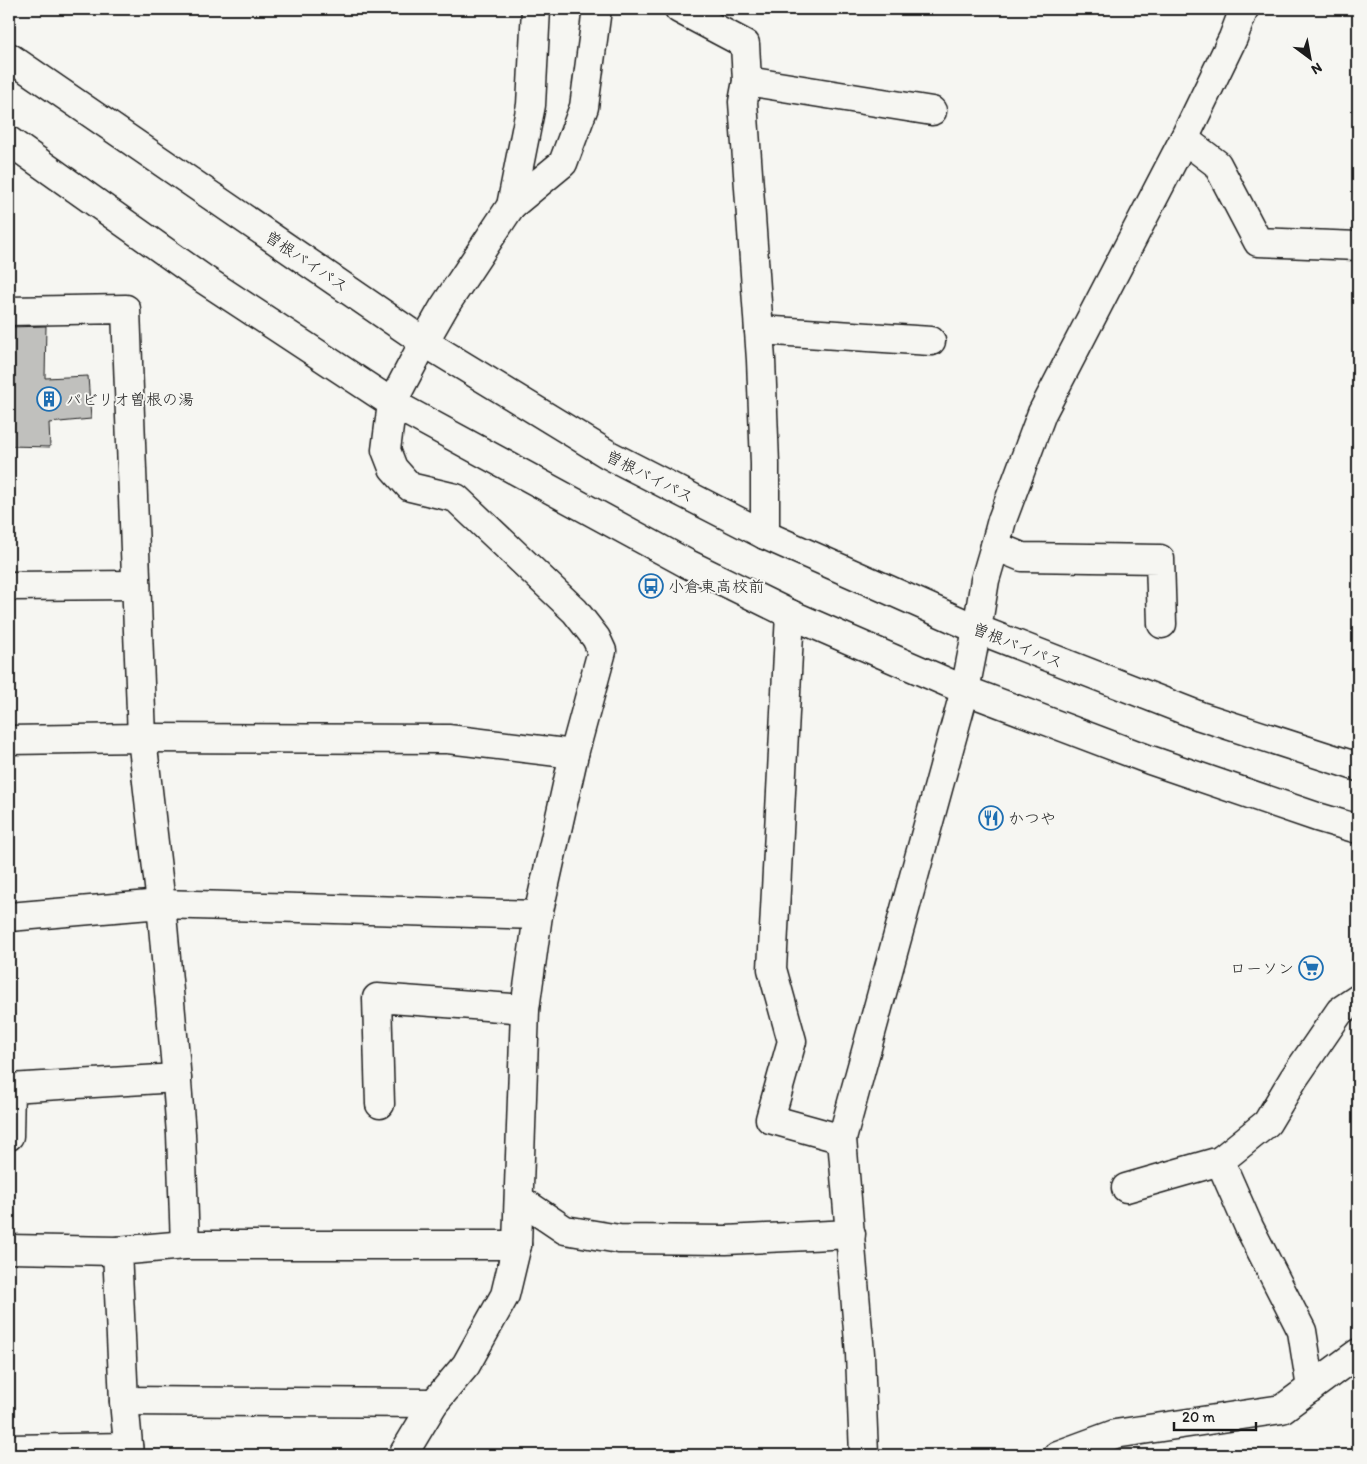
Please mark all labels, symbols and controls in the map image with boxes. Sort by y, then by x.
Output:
north arrow [1284,32,1334,82]
text: N [1308,59,1325,78]
street label: 曽根バイパス [262,227,352,296]
building icon: パビリオ曽根の湯 [36,386,62,412]
place label: パビリオ曽根の湯 [66,390,194,409]
street label: 曽根バイパス [603,446,697,507]
bus stop icon: 小倉東高校前 [638,573,664,599]
place label: 小倉東高校前 [668,577,764,596]
street label: 曽根バイパス [970,619,1066,672]
restaurant icon: かつや [978,805,1004,831]
place label: かつや [1008,809,1056,828]
supermarket icon: ローソン [1298,955,1324,981]
place label: ローソン [1230,959,1294,978]
scale bar [1174,1399,1257,1431]
text: 20 m [1182,1408,1216,1426]

